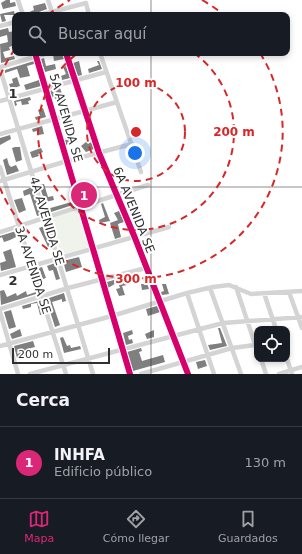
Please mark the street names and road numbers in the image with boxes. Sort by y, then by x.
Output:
street label: 5A AVENIDA SE [47,72,85,164]
street label: 6A AVENIDA SE [110,165,158,255]
street label: 4A AVENIDA SE [27,175,67,267]
street label: 3A AVENIDA SE [12,224,54,316]

